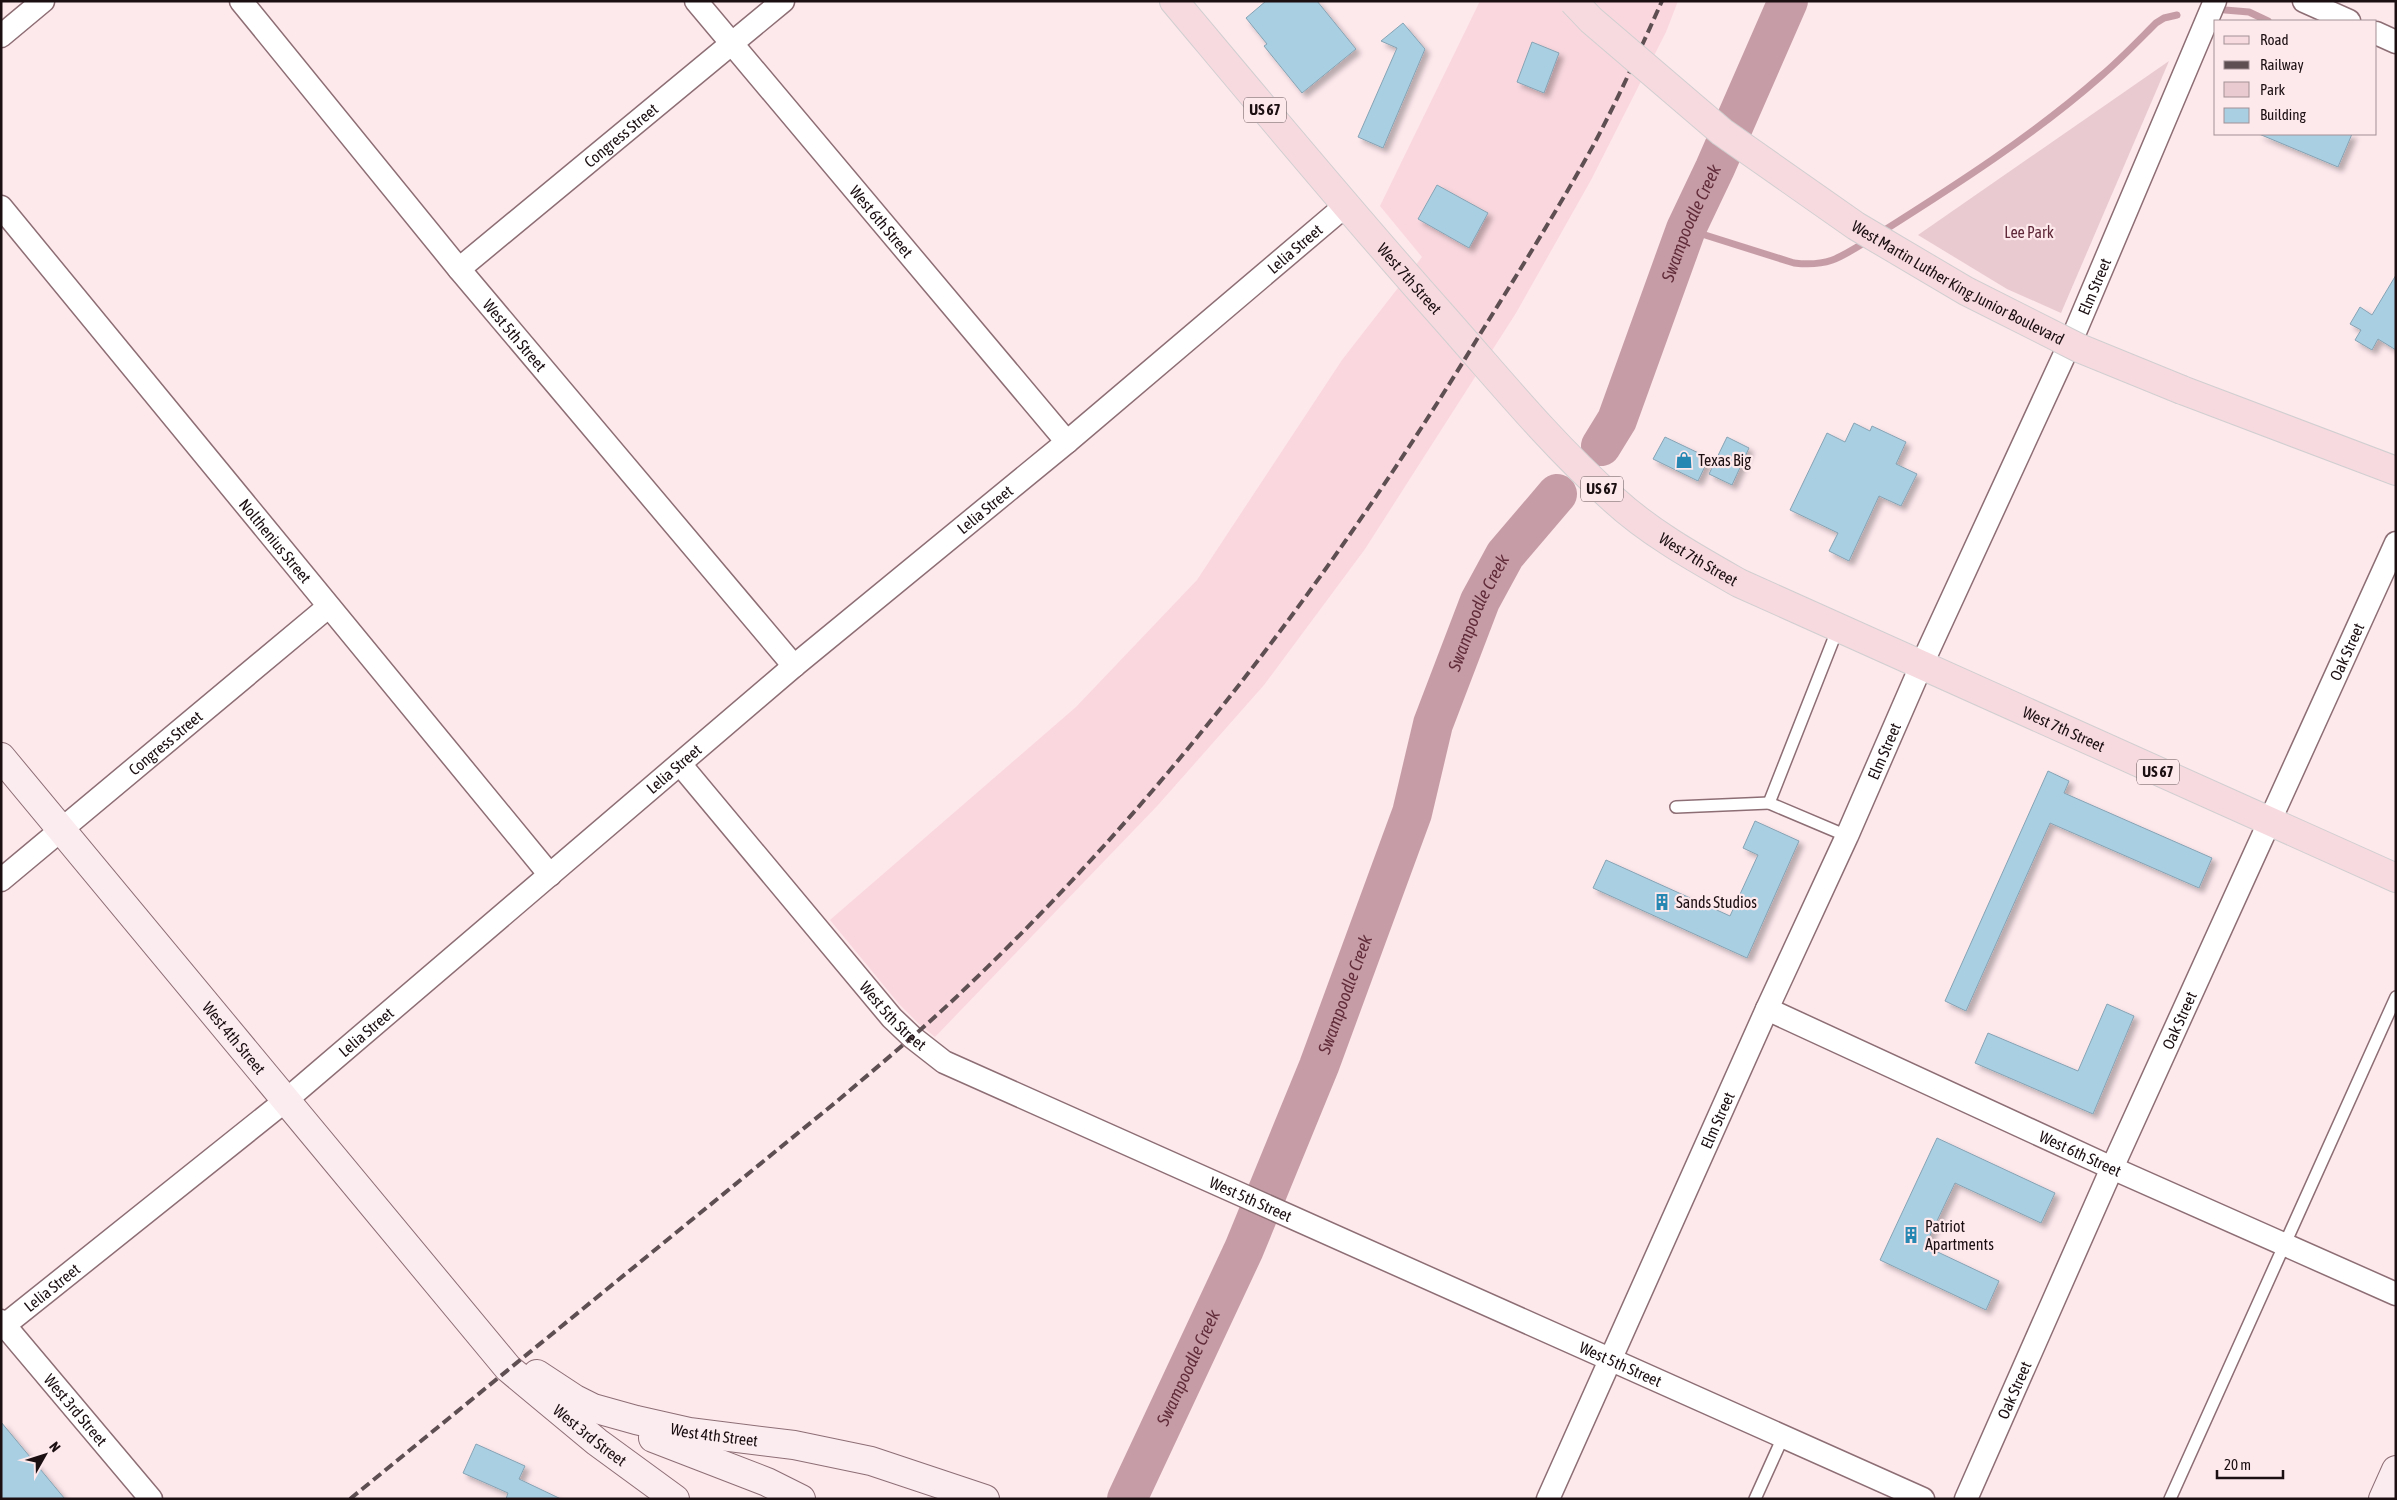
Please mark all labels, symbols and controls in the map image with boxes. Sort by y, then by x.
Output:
legend [2214,20,2377,135]
text: Road [2260,31,2289,48]
text: Railway [2260,56,2304,73]
text: Park [2260,81,2285,98]
road number: US 67 [1244,98,1286,122]
street label: Congress Street [580,99,662,171]
text: Building [2260,106,2306,123]
water label: Swampoodle Creek [1657,160,1726,285]
street label: West 6th Street [846,182,917,261]
street label: West Martin Luther King Junior Boulevard [1849,217,2067,348]
street label: Lelia Street [1264,220,1326,277]
park label: Lee Park [2004,223,2054,241]
street label: West 7th Street [1374,239,1446,318]
street label: Elm Street [2074,255,2114,318]
street label: West 5th Street [480,296,550,375]
shop icon: Texas Big [1674,450,1694,470]
place label: Texas Big [1698,451,1751,470]
road number: US 67 [1581,476,1623,502]
street label: Lelia Street [954,481,1016,537]
street label: Nolthenius Street [236,495,315,587]
street label: West 7th Street [1656,529,1741,590]
water label: Swampoodle Creek [1443,550,1514,675]
street label: Oak Street [2326,620,2368,683]
street label: West 7th Street [2020,703,2108,755]
street label: Congress Street [125,707,206,779]
street label: Elm Street [1864,720,1904,782]
street label: Lelia Street [643,740,705,797]
road number: US 67 [2137,760,2179,784]
building icon: Sands Studios [1652,892,1672,912]
place label: Sands Studios [1676,893,1757,911]
water label: Swampoodle Creek [1313,931,1377,1058]
street label: West 5th Street [856,978,930,1054]
street label: Oak Street [2158,988,2200,1052]
street label: West 4th Street [199,998,269,1078]
street label: Lelia Street [335,1003,397,1060]
street label: Elm Street [1697,1089,1738,1151]
street label: West 6th Street [2037,1127,2124,1180]
street label: West 5th Street [1207,1173,1295,1225]
place label: Patriot Apartments [1925,1217,1994,1254]
building icon: Patriot Apartments [1901,1225,1921,1245]
street label: Lelia Street [20,1259,84,1315]
water label: Swampoodle Creek [1152,1305,1225,1430]
street label: West 5th Street [1577,1338,1665,1390]
street label: Oak Street [1993,1358,2035,1422]
street label: West 3rd Street [40,1370,111,1449]
street label: West 3rd Street [550,1401,630,1470]
street label: West 4th Street [669,1419,759,1450]
north arrow [20,1430,70,1480]
text: N [46,1439,64,1455]
scale bar [2217,1448,2283,1480]
text: 20 m [2224,1456,2251,1473]

